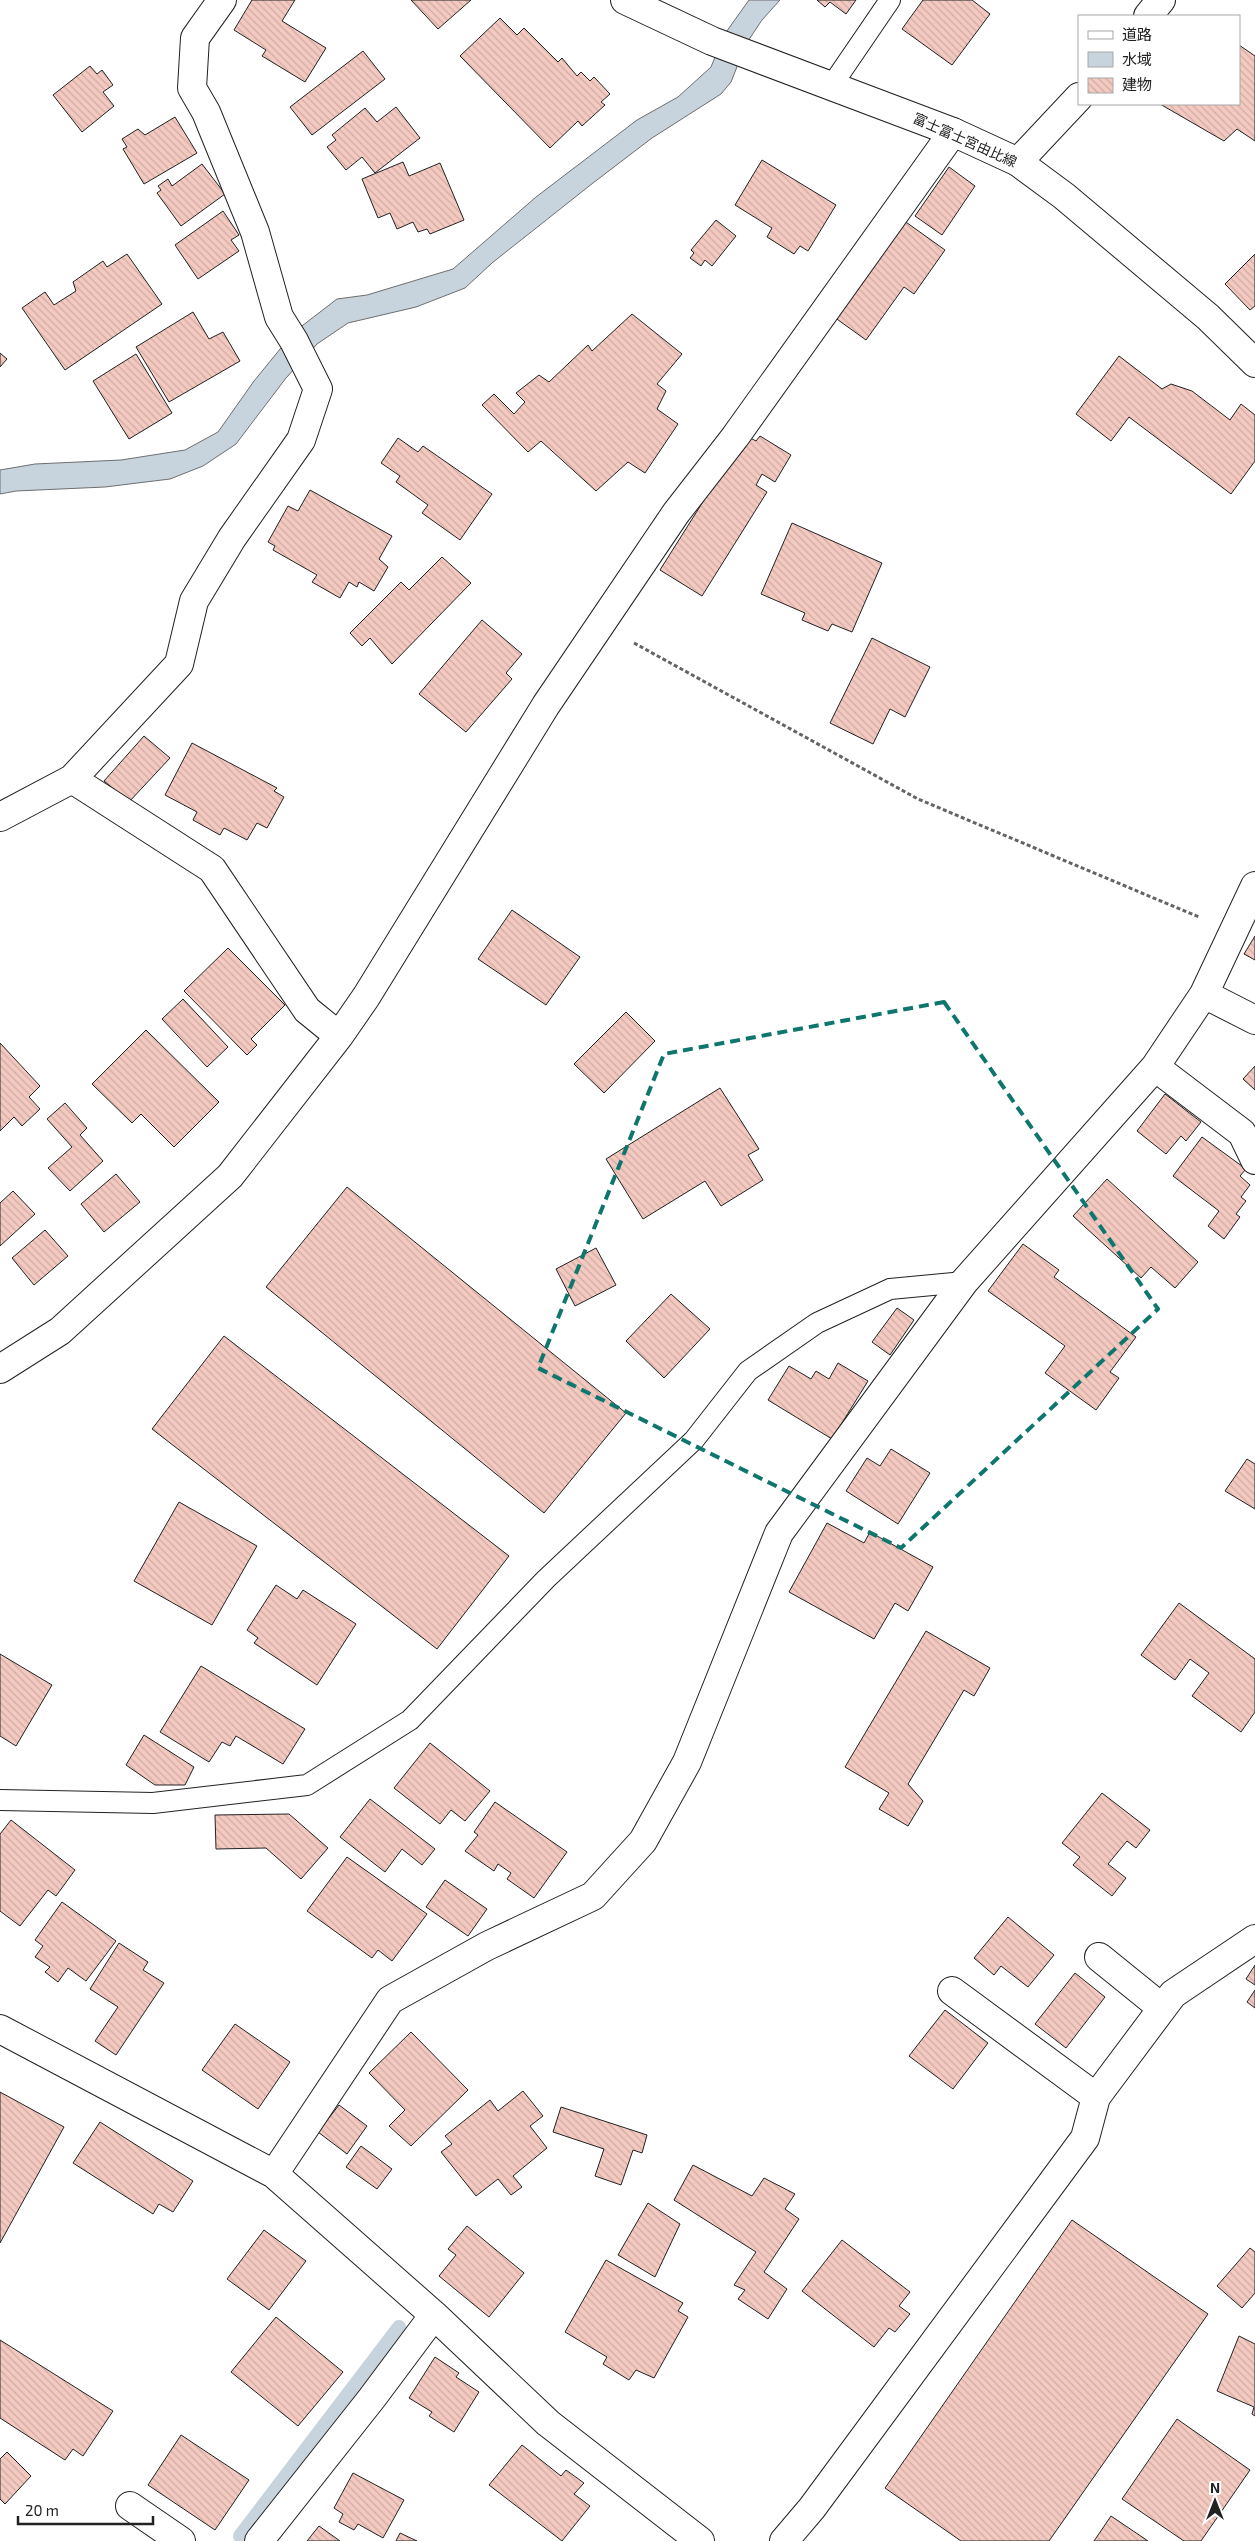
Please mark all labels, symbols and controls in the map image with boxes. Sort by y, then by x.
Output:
legend [1078,15,1240,105]
text: 道路 [1122,25,1152,43]
text: 水域 [1122,50,1152,68]
text: 建物 [1122,75,1152,93]
street label: 富士富士宮由比線 [911,109,1020,170]
north arrow [1190,2476,1240,2526]
text: N [1210,2479,1220,2496]
scale bar [18,2494,152,2526]
text: 20 m [25,2501,59,2519]

